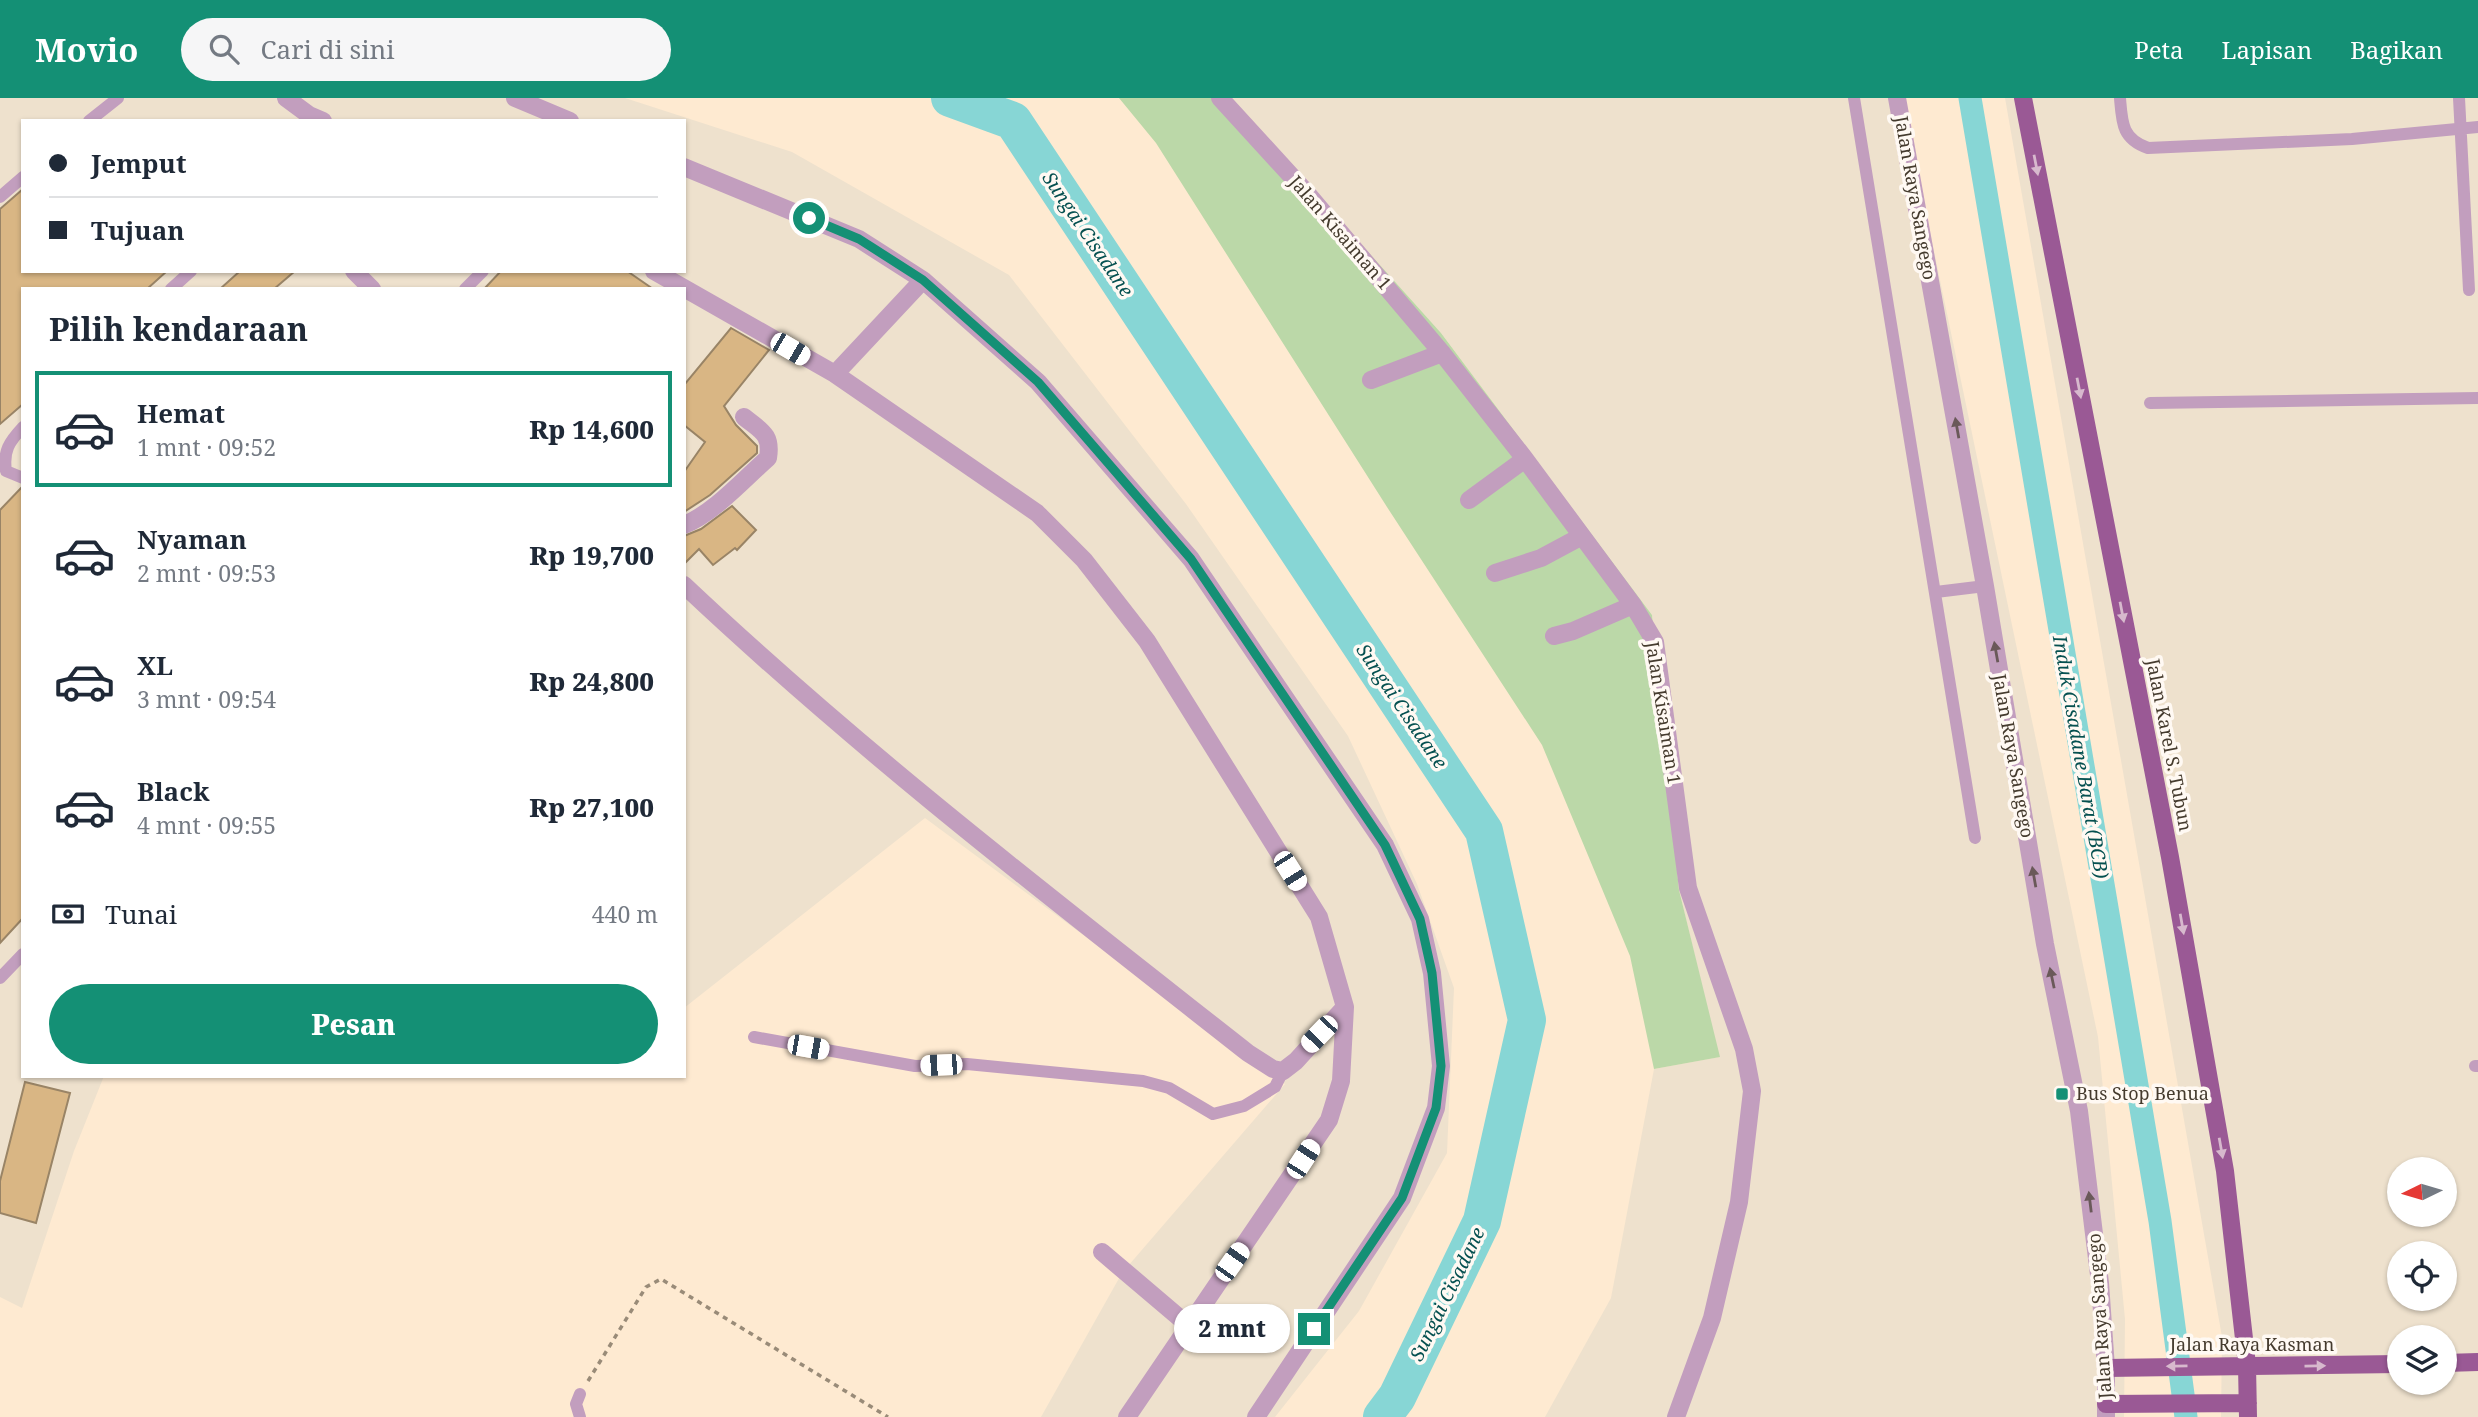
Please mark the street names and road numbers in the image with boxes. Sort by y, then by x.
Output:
street label: Jalan Raya Sangego [1890,113,1942,282]
street label: Jalan Kisaiman 1 [1284,169,1397,295]
street label: Jalan Kisaiman 1 [1641,639,1687,786]
street label: Jalan Karel S. Tubun [2141,656,2199,833]
street label: Jalan Raya Sangego [1988,671,2040,840]
street label: Jalan Raya Sangego [2081,1232,2117,1401]
street label: Jalan Raya Kasman [2169,1332,2335,1356]

